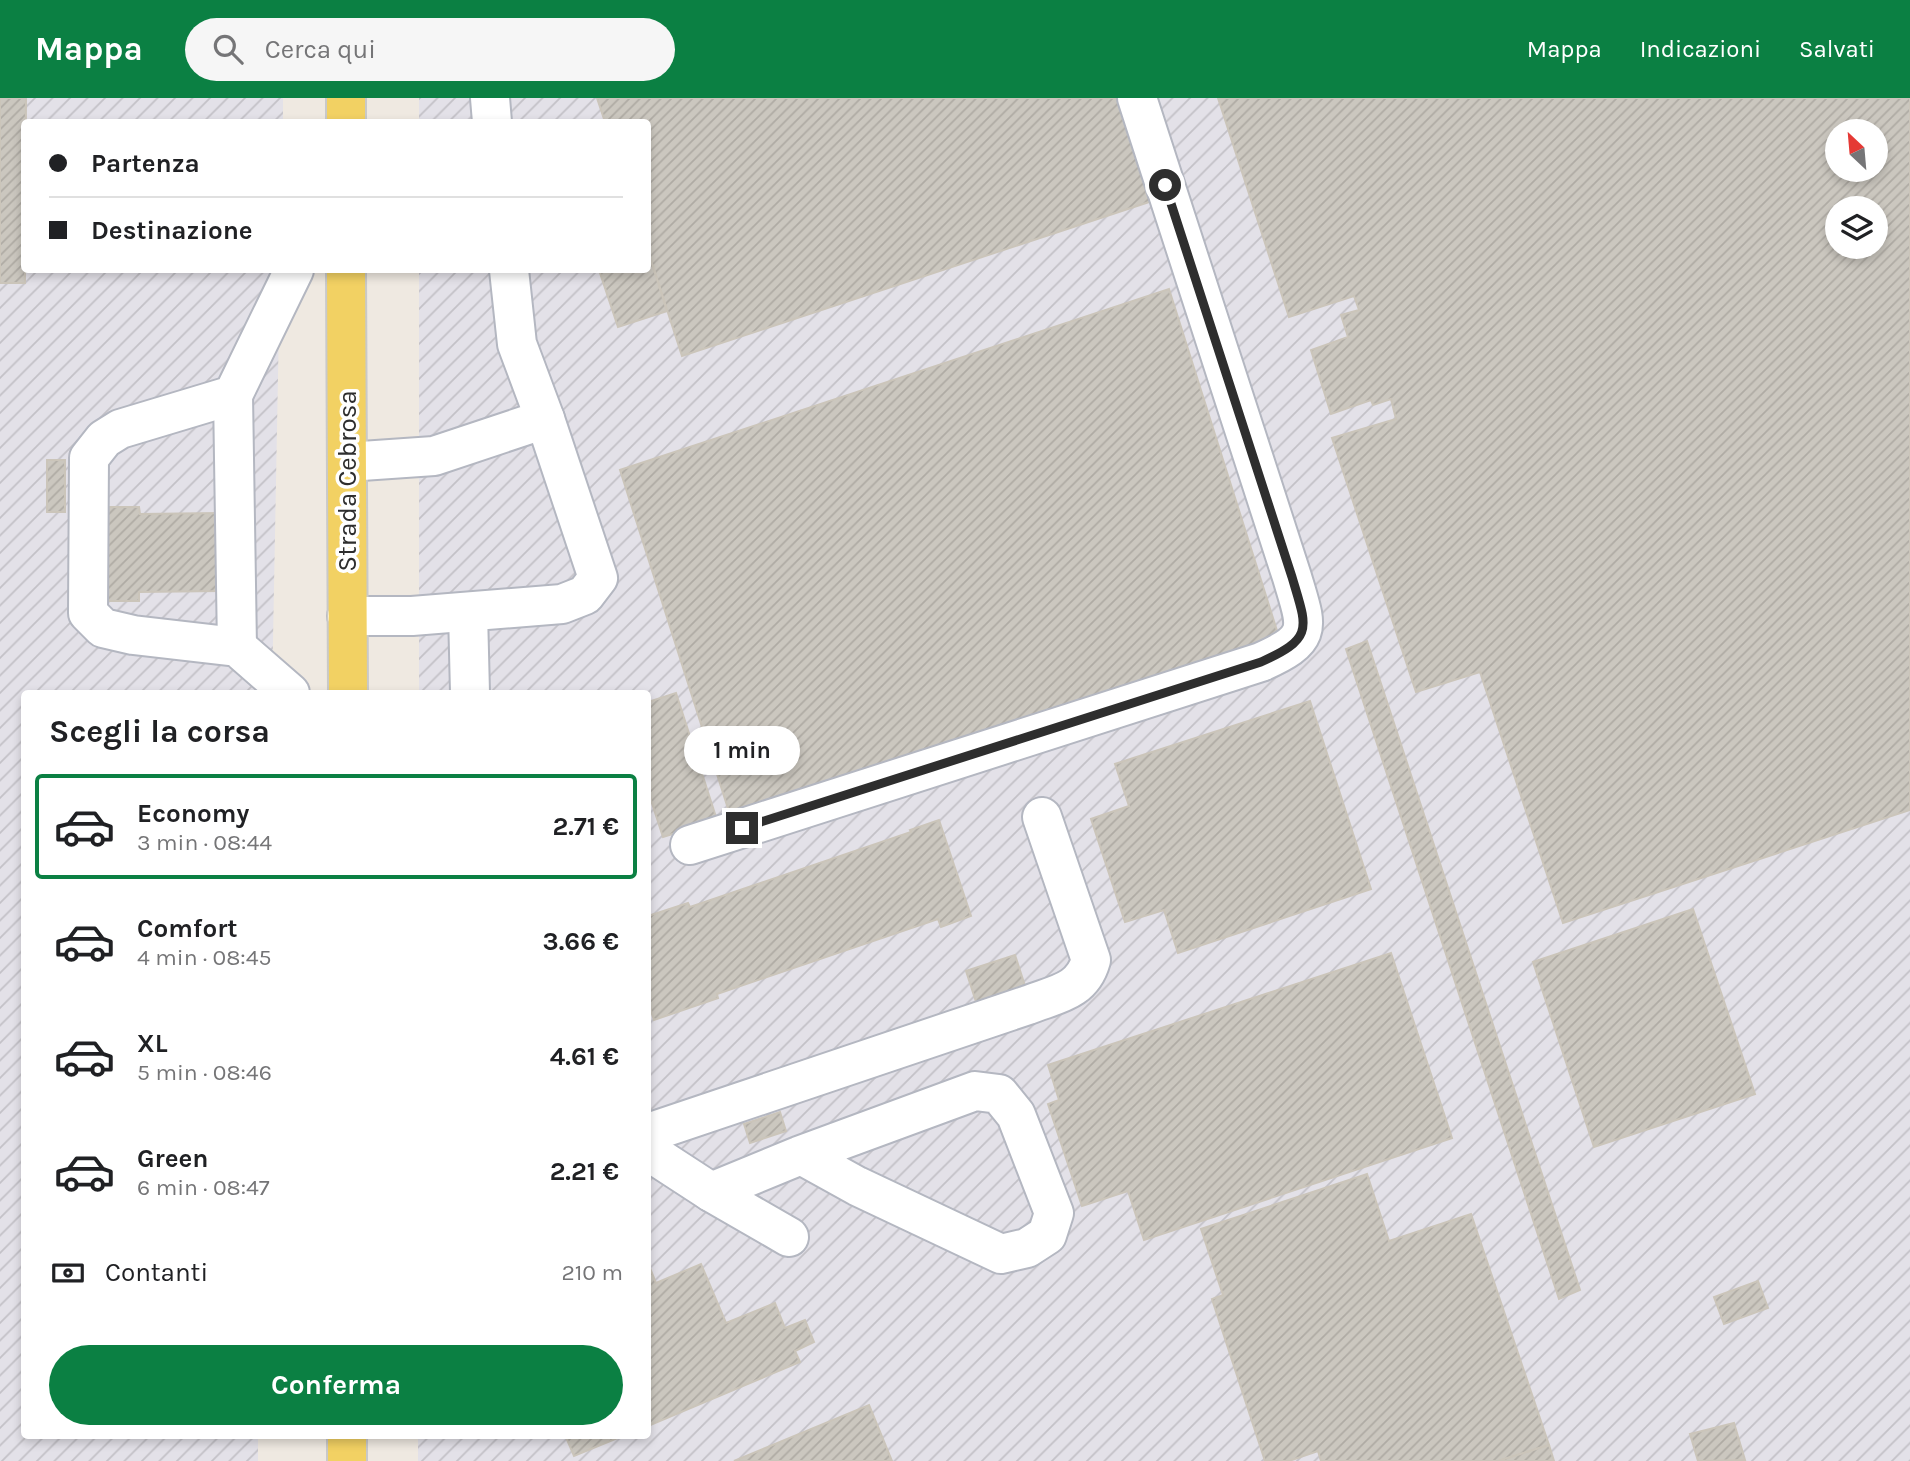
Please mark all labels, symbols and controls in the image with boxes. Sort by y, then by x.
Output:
search box [185,18,675,81]
text: Mappa [35,30,143,68]
icon: search [209,30,247,68]
text: Cerca qui [265,34,376,65]
text: Mappa [1527,35,1602,63]
text: Indicazioni [1640,35,1761,63]
text: Salvati [1799,35,1875,63]
north arrow [1825,119,1888,182]
map controls [1825,119,1888,259]
text: Partenza [91,148,200,179]
route start [1149,169,1181,201]
button: layers [1825,196,1888,259]
text: Destinazione [91,215,253,246]
street label: Strada Cebrosa [332,390,363,572]
text: Scegli la corsa [49,713,270,750]
callout: 1 min [684,726,800,776]
text: 1 min [713,737,771,764]
icon: car [53,795,116,858]
text: Economy [137,798,249,829]
text: 2.71 € [552,811,619,842]
route end [726,812,758,844]
text: 3 min · 08:44 [137,829,272,856]
icon: car [53,910,116,973]
text: Comfort [137,913,238,944]
text: 3.66 € [543,926,619,957]
text: 4 min · 08:45 [137,944,272,971]
icon: car [53,1025,116,1088]
text: XL [137,1028,168,1059]
text: 4.61 € [550,1041,619,1072]
text: 5 min · 08:46 [137,1059,272,1086]
icon: car [53,1140,116,1203]
text: Green [137,1143,209,1174]
text: 2.21 € [550,1156,619,1187]
text: 6 min · 08:47 [137,1174,270,1201]
icon: cash [49,1254,87,1292]
text: Contanti [105,1257,208,1288]
text: 210 m [561,1259,623,1286]
button: Conferma [49,1345,623,1425]

